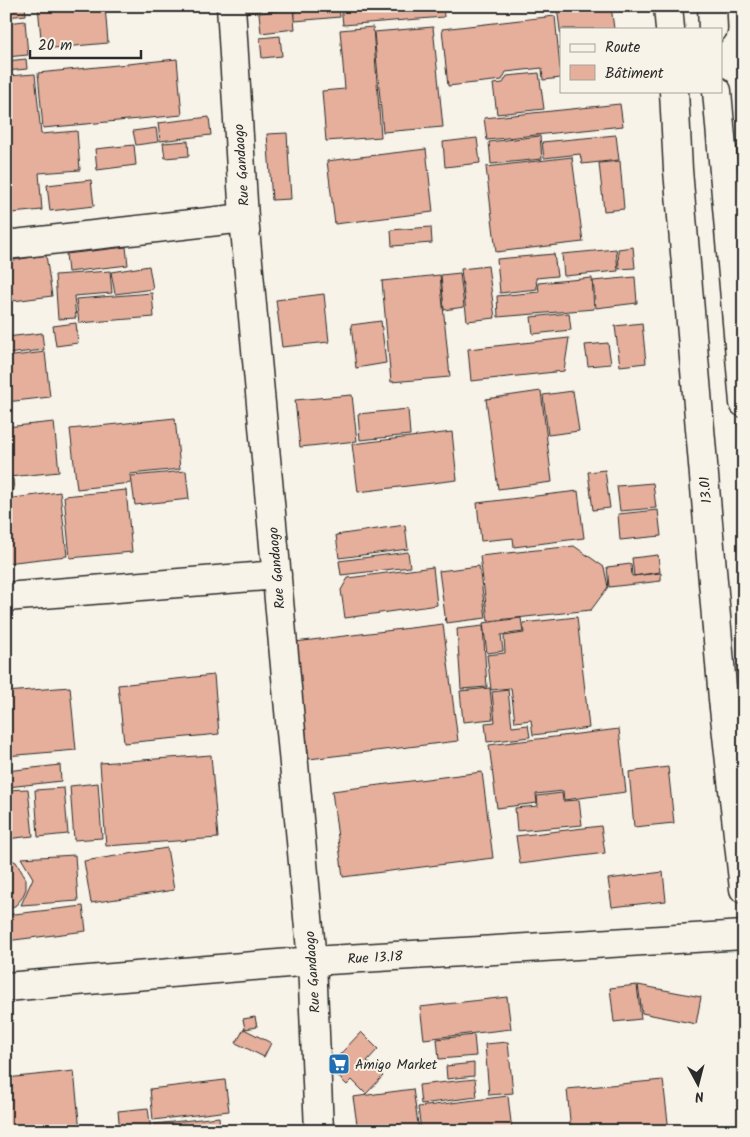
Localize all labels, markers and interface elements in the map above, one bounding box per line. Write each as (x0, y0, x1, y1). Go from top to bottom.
scale bar (30, 28, 141, 60)
legend (560, 28, 722, 92)
text: 20 m (38, 34, 72, 58)
text: Route (605, 36, 641, 60)
text: Bâtiment (605, 62, 664, 86)
street label: Rue Gandaogo (228, 123, 256, 207)
street label: 13.01 (694, 475, 718, 504)
street label: Rue Gandaogo (262, 526, 292, 610)
street label: Rue Gandaogo (299, 930, 327, 1014)
street label: Rue 13.18 (347, 946, 404, 970)
supermarket icon: Amigo Market (327, 1052, 351, 1076)
place label: Amigo Market (355, 1054, 438, 1076)
north arrow (672, 1060, 722, 1110)
text: N (694, 1084, 705, 1107)

